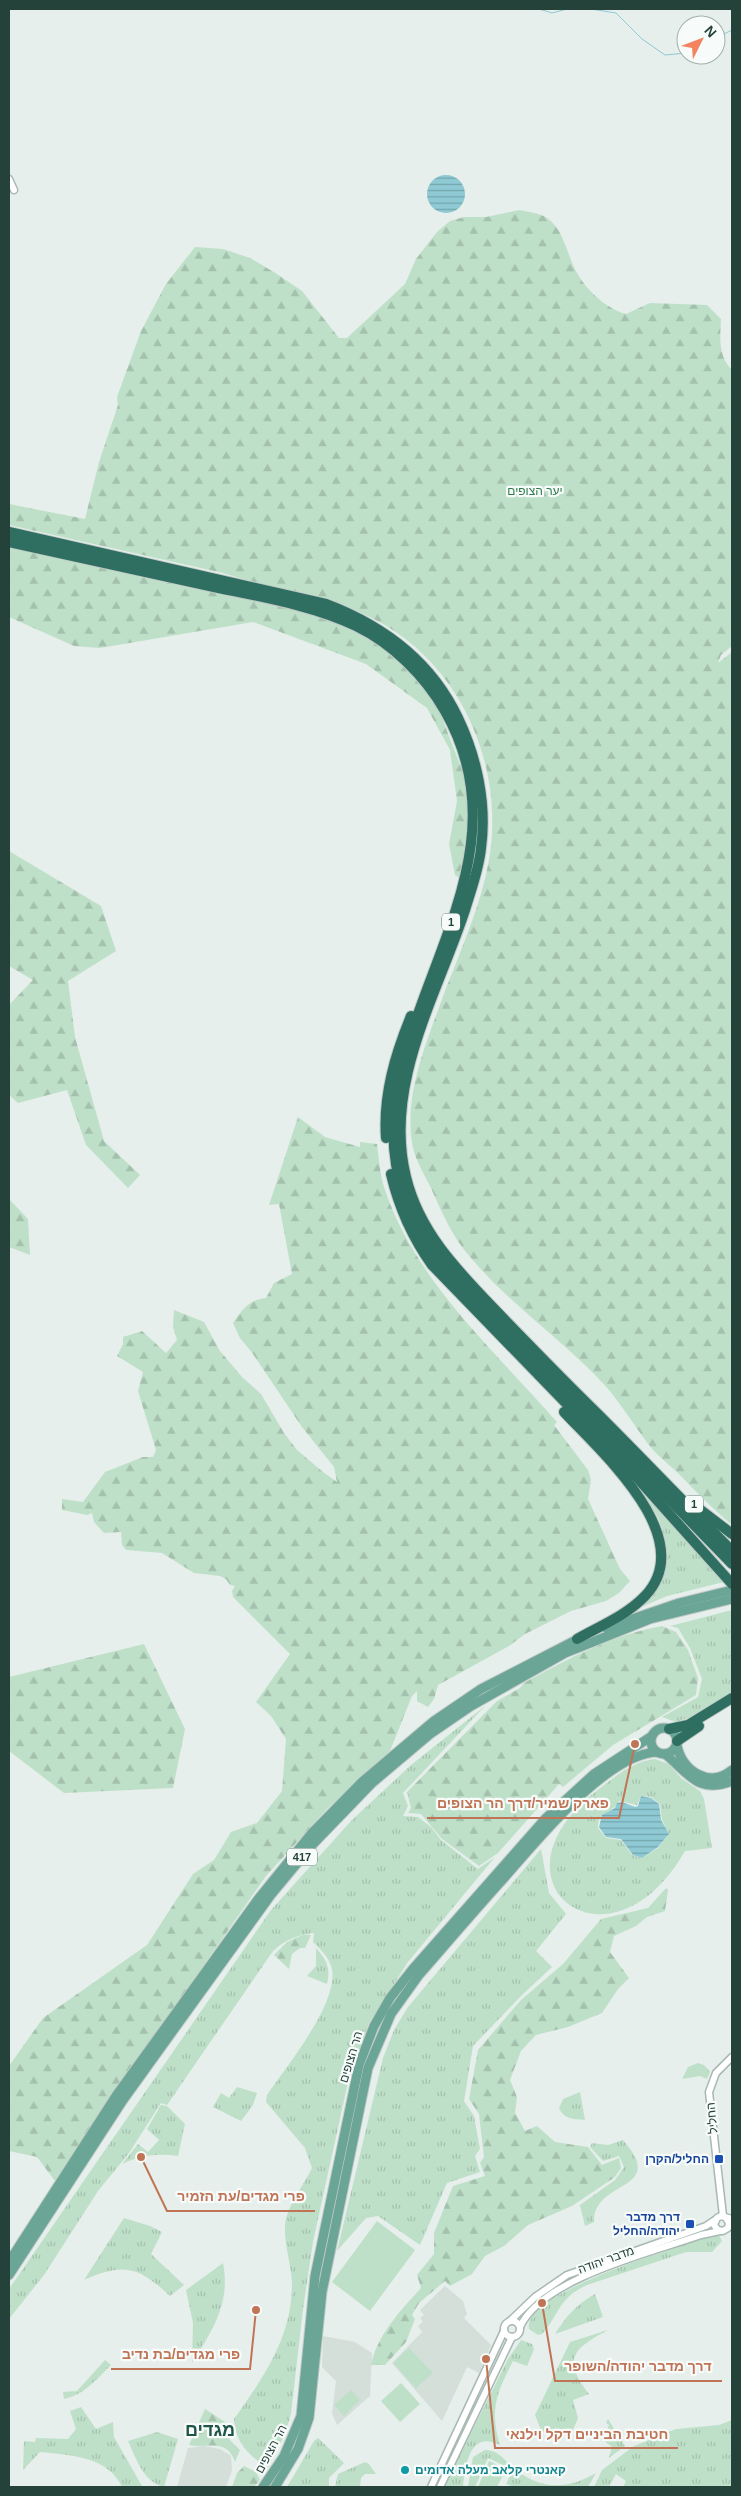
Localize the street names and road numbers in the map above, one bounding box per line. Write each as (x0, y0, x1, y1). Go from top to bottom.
road number: 1 (442, 914, 460, 930)
road number: 1 (685, 1496, 703, 1512)
road number: 417 (287, 1848, 317, 1865)
street label: הר הצופים (337, 2030, 365, 2084)
street label: החליל (703, 2102, 721, 2134)
street label: מדבר יהודה (576, 2243, 636, 2277)
street label: הר הצופים (252, 2422, 290, 2476)

